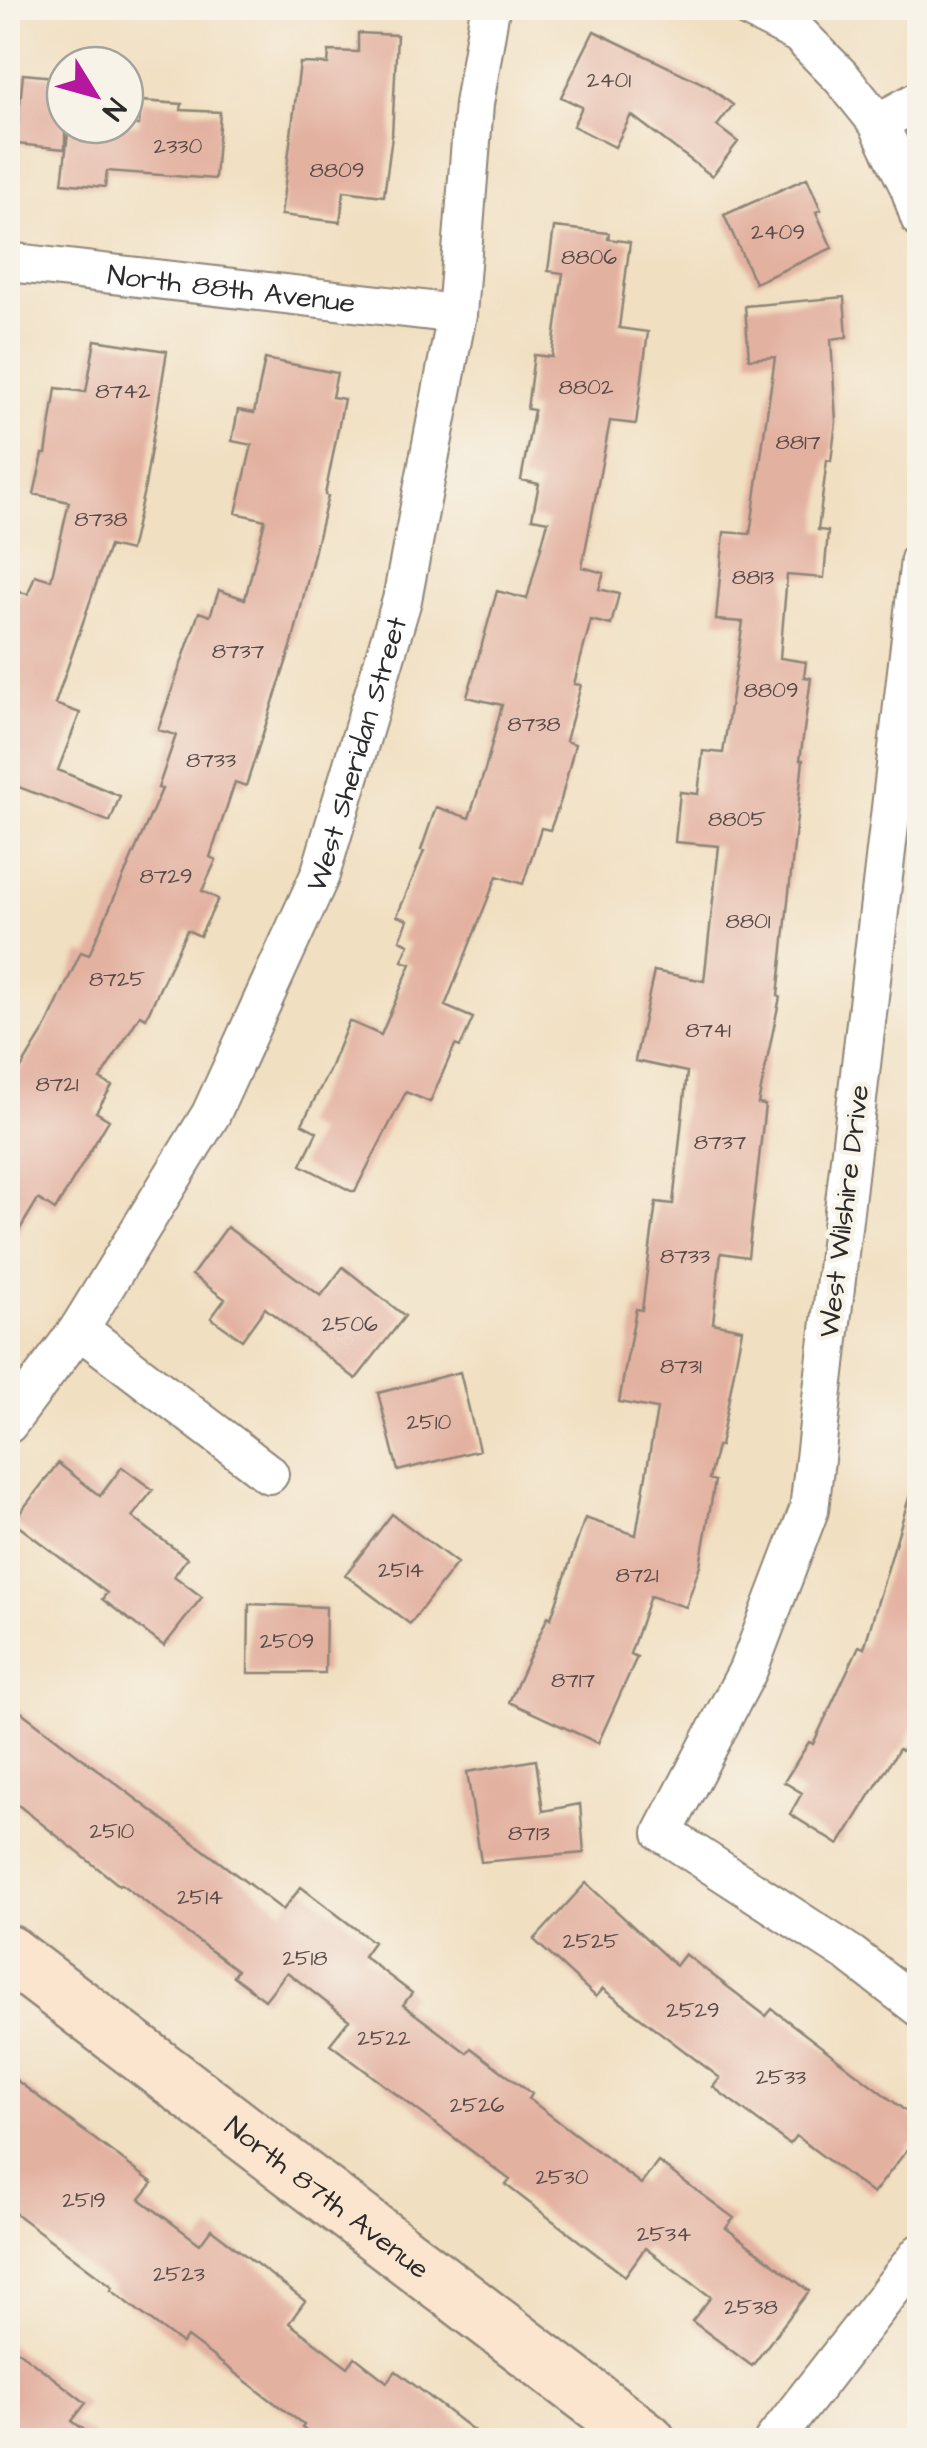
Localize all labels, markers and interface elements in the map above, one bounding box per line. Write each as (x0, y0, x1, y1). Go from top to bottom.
north arrow (45, 45, 145, 145)
house number: 2401 (587, 65, 631, 96)
text: N (93, 90, 135, 128)
house number: 2330 (154, 131, 203, 162)
house number: 8809 (310, 155, 364, 186)
house number: 2409 (751, 217, 805, 248)
house number: 8806 (561, 242, 617, 273)
street label: North 88th Avenue (105, 256, 357, 323)
house number: 8802 (559, 372, 614, 403)
house number: 8742 (95, 376, 151, 407)
house number: 8817 (776, 427, 821, 458)
house number: 8738 (74, 504, 128, 535)
house number: 8813 (732, 562, 774, 593)
street label: West Sheridan Street (297, 611, 417, 898)
house number: 8737 (212, 636, 265, 667)
house number: 8809 (744, 675, 798, 706)
house number: 8738 (507, 709, 561, 740)
house number: 8733 (186, 745, 236, 776)
house number: 8805 (708, 804, 766, 835)
house number: 8729 (140, 861, 192, 892)
house number: 8801 (725, 906, 771, 937)
house number: 8725 (89, 964, 145, 995)
house number: 8741 (685, 1015, 731, 1046)
house number: 8721 (35, 1069, 79, 1100)
street label: West Wilshire Drive (810, 1082, 879, 1340)
house number: 8737 (694, 1127, 747, 1158)
house number: 8733 (660, 1241, 710, 1272)
house number: 2506 (322, 1309, 378, 1340)
house number: 8731 (660, 1351, 702, 1382)
house number: 2510 (407, 1407, 452, 1438)
house number: 2514 (378, 1555, 424, 1586)
house number: 8721 (615, 1560, 659, 1591)
house number: 2509 (260, 1626, 314, 1657)
house number: 8717 (551, 1665, 596, 1696)
house number: 2510 (90, 1816, 135, 1847)
house number: 8713 (508, 1818, 550, 1849)
house number: 2514 (177, 1882, 223, 1913)
house number: 2525 (563, 1926, 620, 1957)
house number: 2518 (282, 1943, 328, 1974)
house number: 2529 (666, 1995, 720, 2026)
house number: 2522 (357, 2023, 411, 2054)
house number: 2533 (756, 2062, 806, 2093)
house number: 2526 (450, 2090, 504, 2121)
street label: North 87th Avenue (216, 2107, 437, 2289)
house number: 2530 (535, 2162, 589, 2193)
house number: 2519 (62, 2185, 106, 2216)
house number: 2534 (637, 2219, 691, 2250)
house number: 2523 (153, 2259, 205, 2290)
house number: 2538 (724, 2292, 778, 2323)

